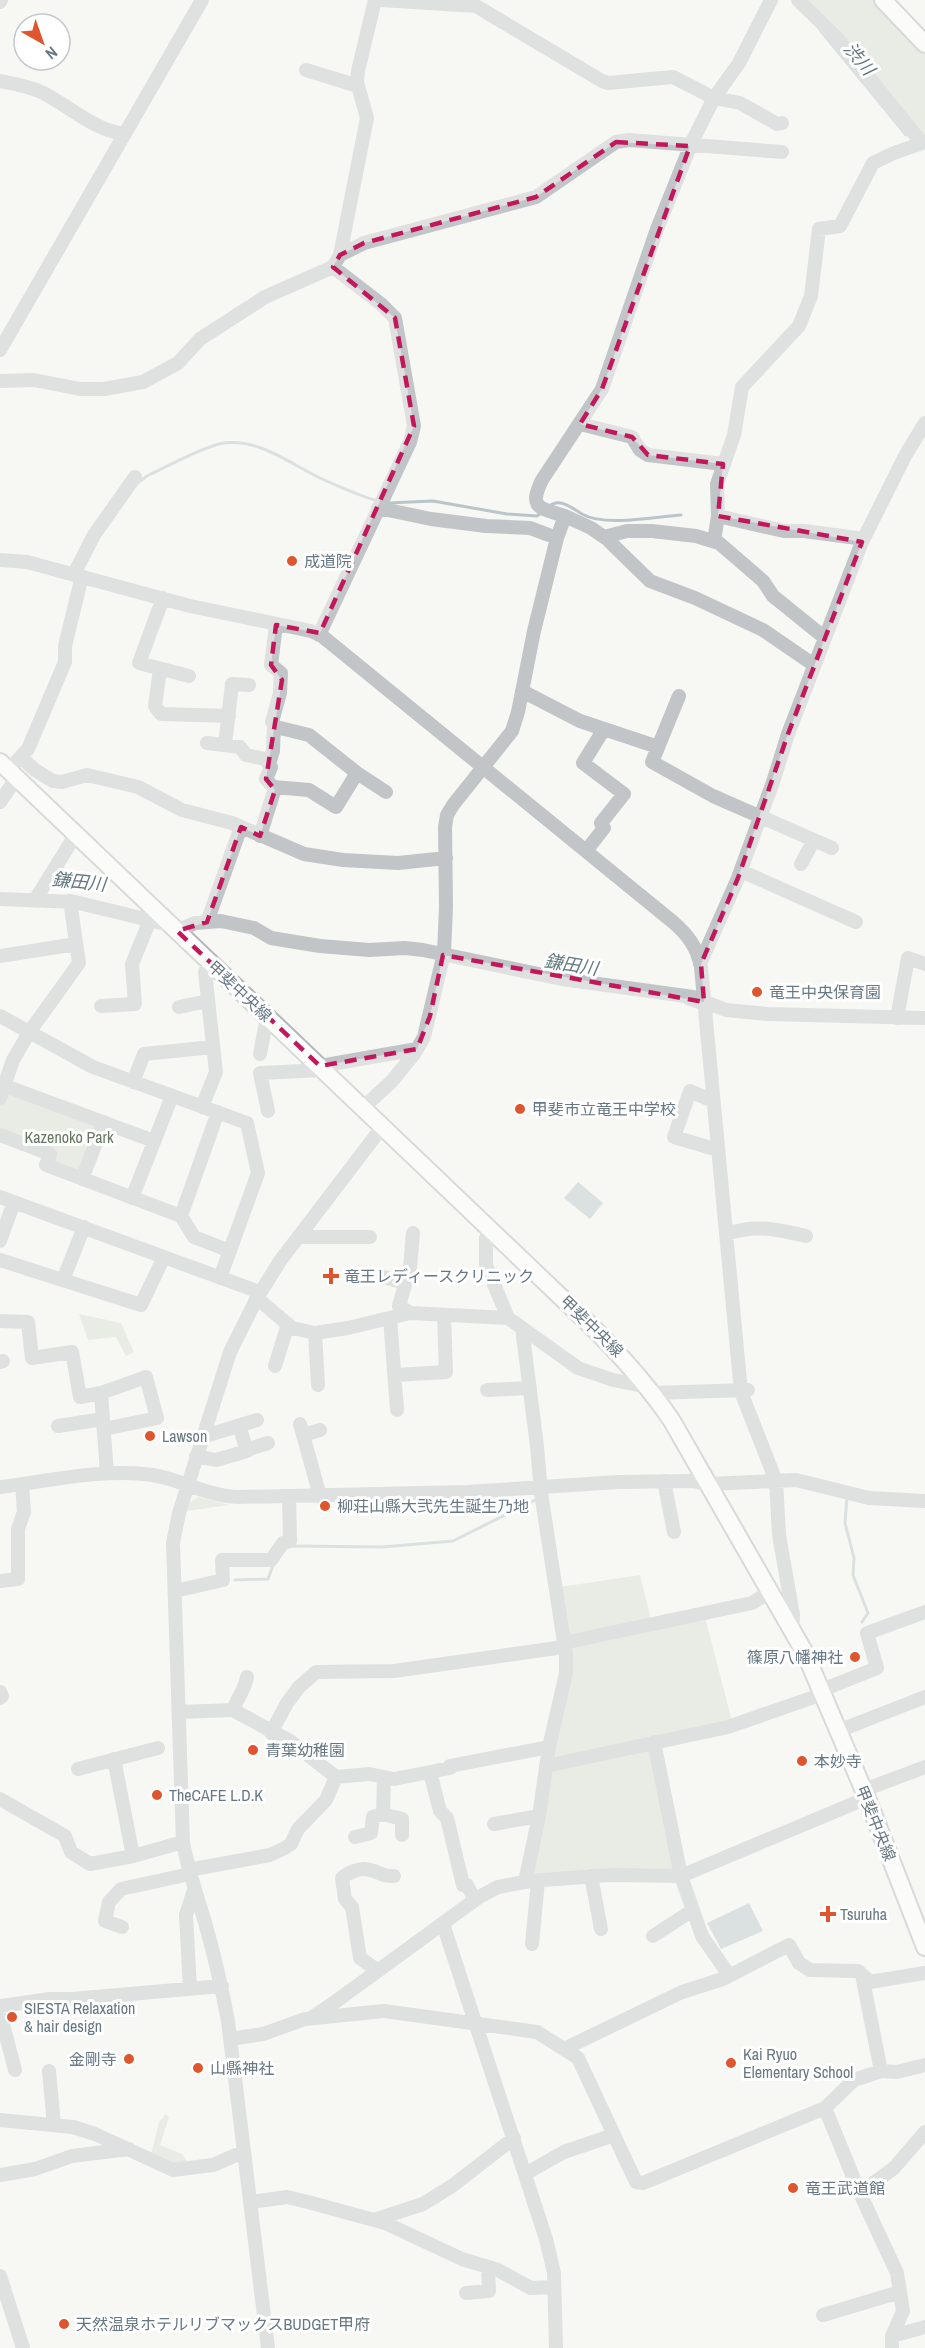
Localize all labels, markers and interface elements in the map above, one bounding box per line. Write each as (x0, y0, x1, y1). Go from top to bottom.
north arrow (12, 12, 72, 72)
water label: 渋川 (838, 37, 882, 82)
text: N (41, 42, 62, 65)
place label: 成道院 (304, 550, 352, 572)
marker: 成道院 (285, 554, 299, 568)
water label: 鎌田川 (51, 866, 109, 897)
water label: 鎌田川 (542, 948, 602, 981)
street label: 甲斐中央線 (203, 956, 277, 1026)
place label: 竜王中央保育園 (769, 981, 881, 1003)
marker: 竜王中央保育園 (750, 985, 764, 999)
place label: 甲斐市立竜王中学校 (532, 1098, 676, 1120)
marker: 甲斐市立竜王中学校 (513, 1102, 527, 1116)
park label: Kazenoko Park (25, 1126, 114, 1148)
place label: 竜王レディースクリニック (344, 1265, 534, 1287)
marker: 竜王レディースクリニック (322, 1267, 340, 1285)
street label: 甲斐中央線 (556, 1290, 628, 1362)
place label: Lawson (162, 1425, 207, 1447)
marker: Lawson (143, 1429, 157, 1443)
place label: 柳荘山縣大弐先生誕生乃地 (337, 1495, 529, 1517)
marker: 柳荘山縣大弐先生誕生乃地 (318, 1499, 332, 1513)
place label: 篠原八幡神社 (747, 1646, 843, 1668)
marker: 篠原八幡神社 (848, 1650, 862, 1664)
place label: 青葉幼稚園 (265, 1739, 345, 1761)
marker: 青葉幼稚園 (246, 1743, 260, 1757)
place label: 本妙寺 (814, 1750, 862, 1772)
marker: 本妙寺 (795, 1754, 809, 1768)
street label: 甲斐中央線 (851, 1782, 901, 1864)
place label: TheCAFE L.D.K (169, 1784, 263, 1806)
marker: TheCAFE L.D.K (150, 1788, 164, 1802)
place label: Tsuruha (840, 1903, 888, 1925)
marker: Tsuruha (821, 1907, 835, 1921)
place label: SIESTA Relaxation & hair design (24, 1997, 135, 2037)
marker: SIESTA Relaxation & hair design (5, 2010, 19, 2024)
place label: Kai Ryuo Elementary School (743, 2043, 853, 2083)
place label: 金剛寺 (69, 2048, 117, 2070)
marker: 金剛寺 (122, 2052, 136, 2066)
marker: Kai Ryuo Elementary School (724, 2056, 738, 2070)
place label: 山縣神社 (210, 2057, 274, 2079)
marker: 山縣神社 (191, 2061, 205, 2075)
place label: 竜王武道館 (805, 2177, 885, 2199)
marker: 竜王武道館 (786, 2181, 800, 2195)
place label: 天然温泉ホテルリブマックスBUDGET甲府 (76, 2313, 370, 2335)
marker: 天然温泉ホテルリブマックスBUDGET甲府 (57, 2317, 71, 2331)

